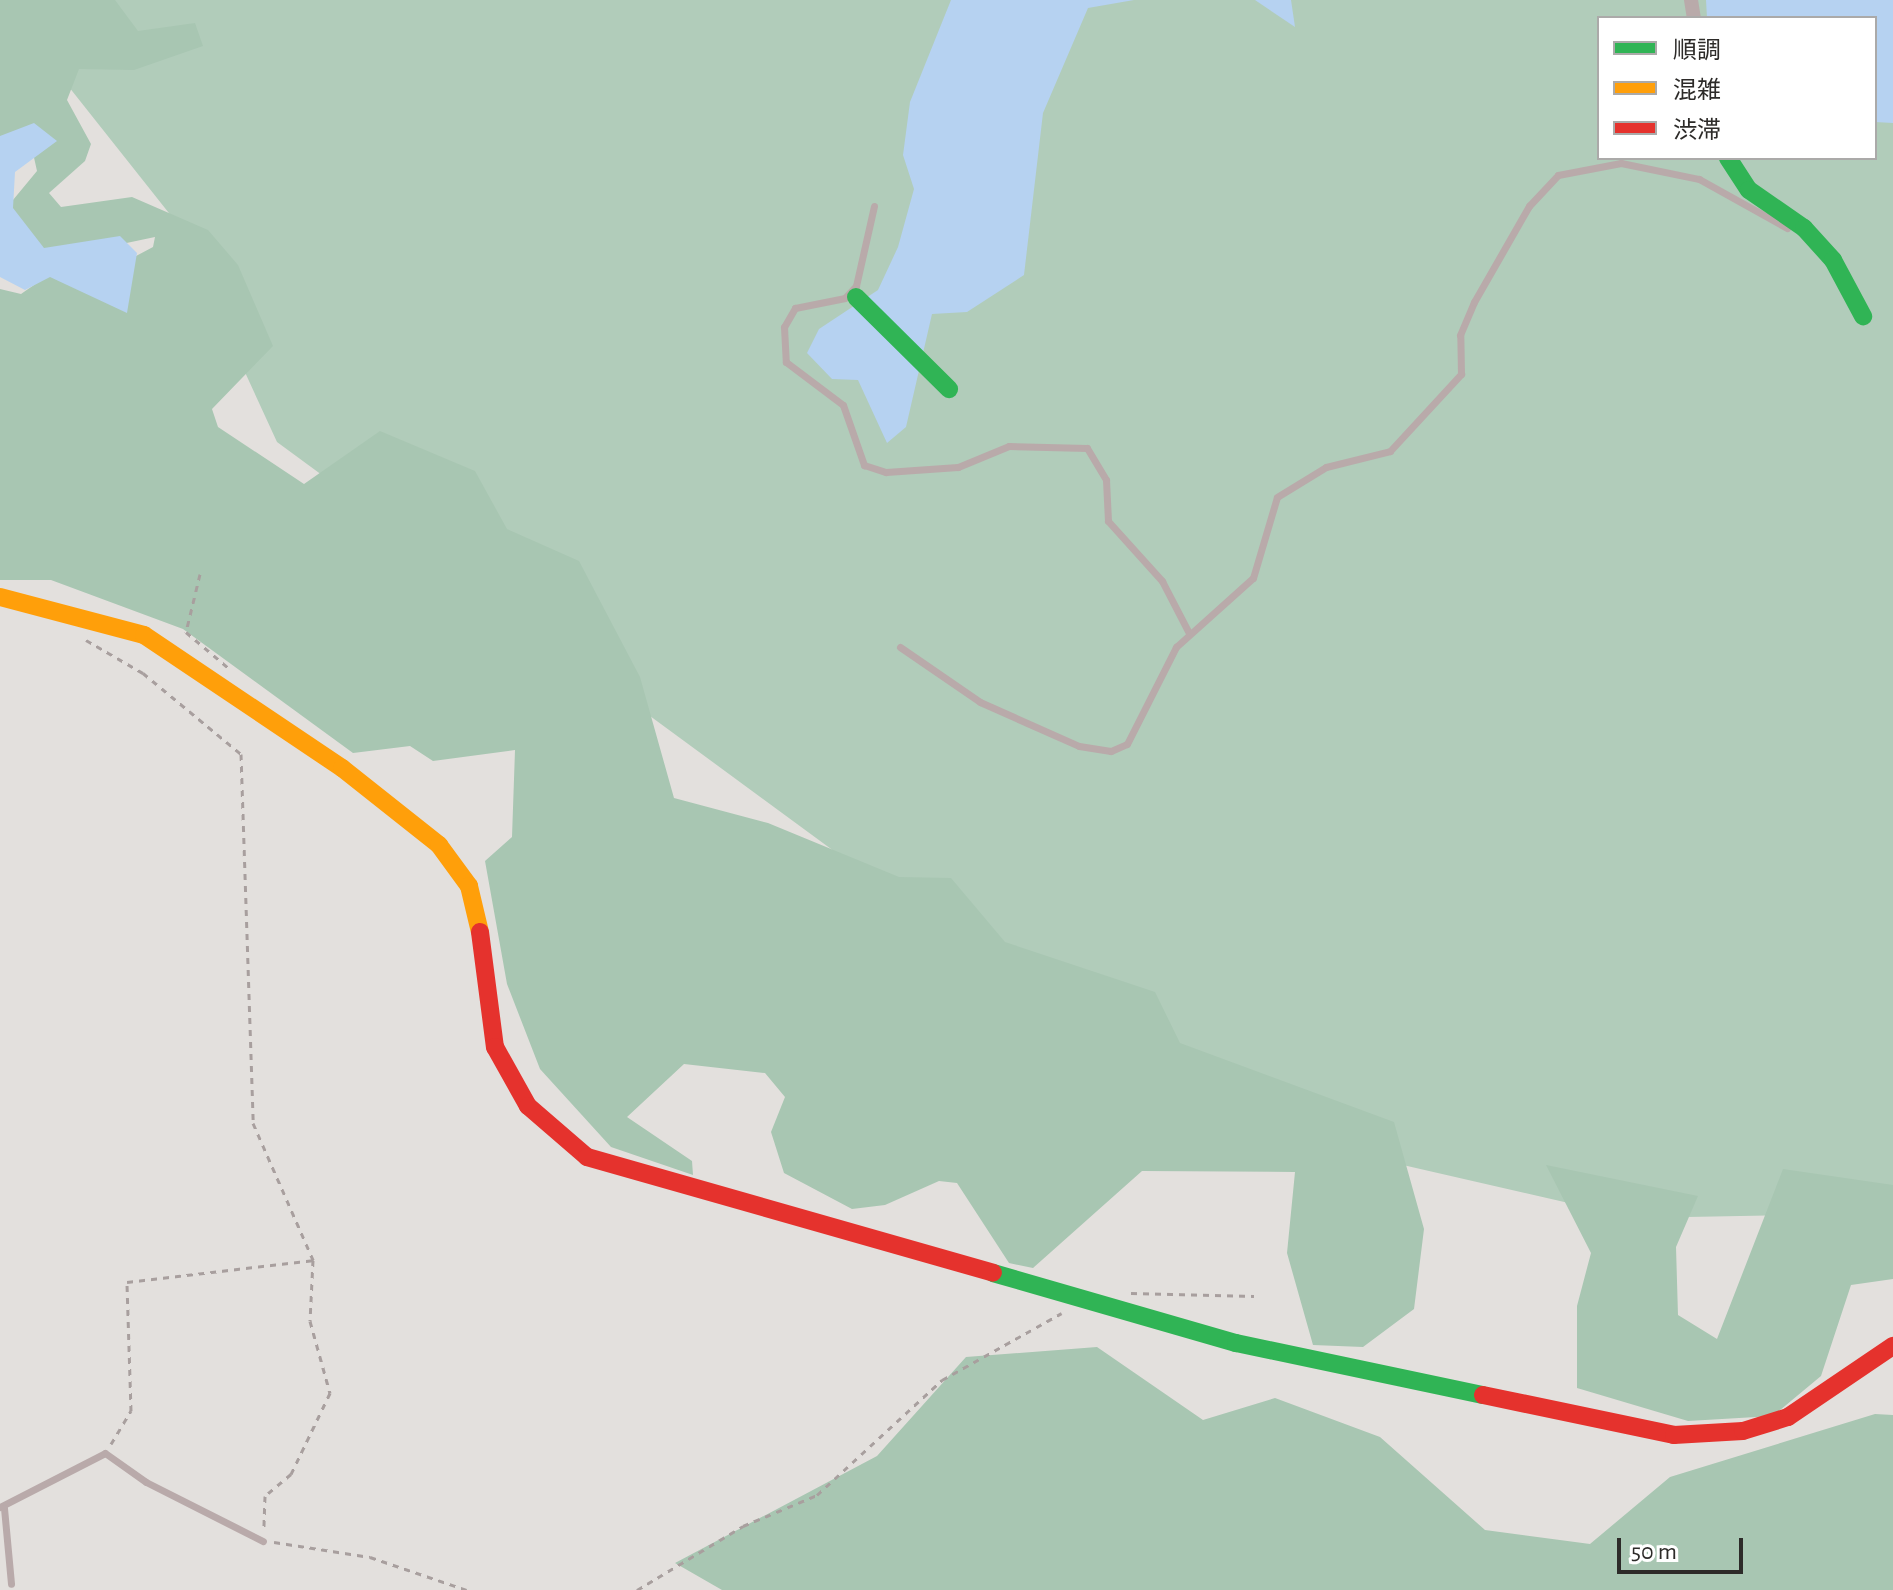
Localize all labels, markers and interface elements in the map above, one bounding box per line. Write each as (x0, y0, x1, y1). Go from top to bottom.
legend (1597, 16, 1877, 160)
text: 順調 (1673, 39, 1721, 63)
text: 混雑 (1673, 79, 1721, 103)
text: 渋滞 (1673, 119, 1721, 143)
scale bar (1621, 1522, 1747, 1572)
text: 50 m (1631, 1540, 1677, 1564)

